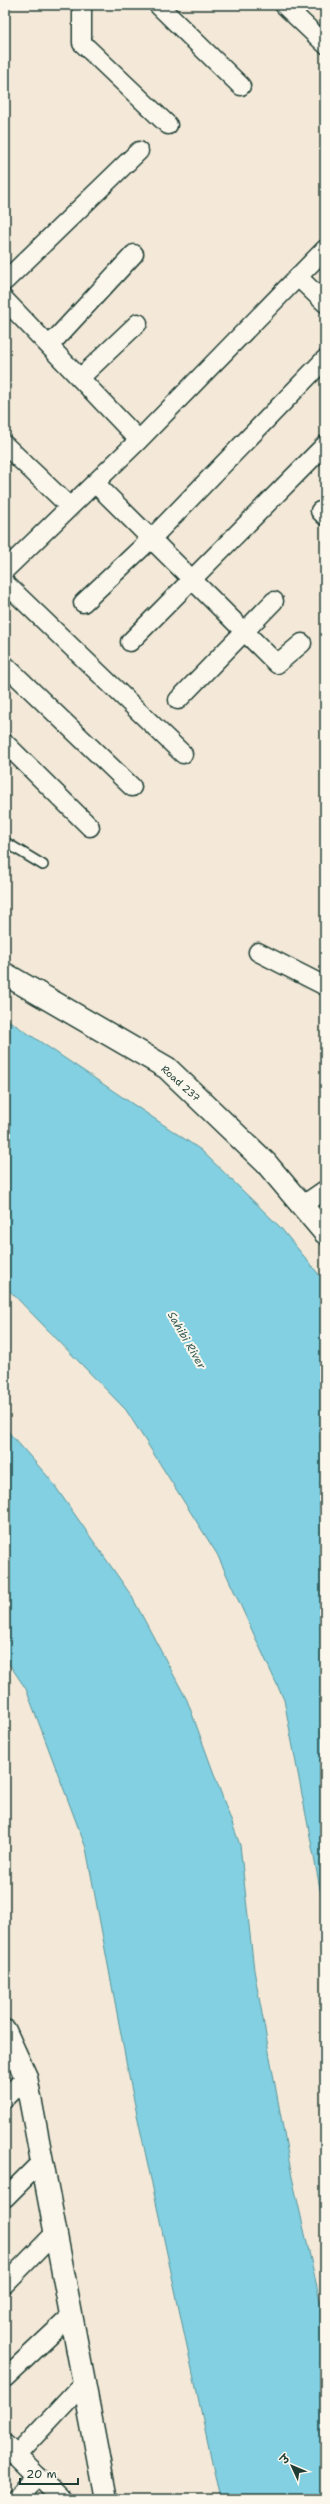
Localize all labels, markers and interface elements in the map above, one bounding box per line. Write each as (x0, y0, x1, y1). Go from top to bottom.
street label: Road 237 (158, 1062, 203, 1104)
water label: Sahibi River (164, 1309, 209, 1372)
north arrow (272, 2446, 312, 2486)
text: उ (277, 2450, 294, 2468)
scale bar (20, 2460, 78, 2486)
text: 20 m (26, 2466, 57, 2482)

